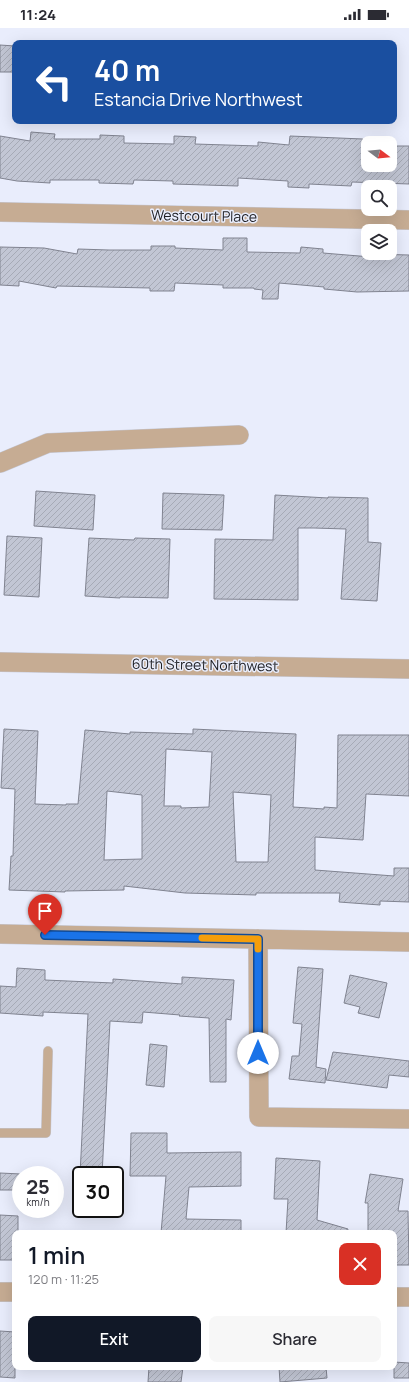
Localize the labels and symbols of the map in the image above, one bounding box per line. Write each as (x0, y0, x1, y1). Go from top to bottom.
north arrow (361, 136, 397, 172)
street label: Westcourt Place (151, 205, 257, 226)
street label: 60th Street Northwest (132, 654, 279, 675)
pin (28, 894, 62, 935)
position arrow (237, 1032, 279, 1074)
speed limit sign: 30 (72, 1166, 124, 1218)

